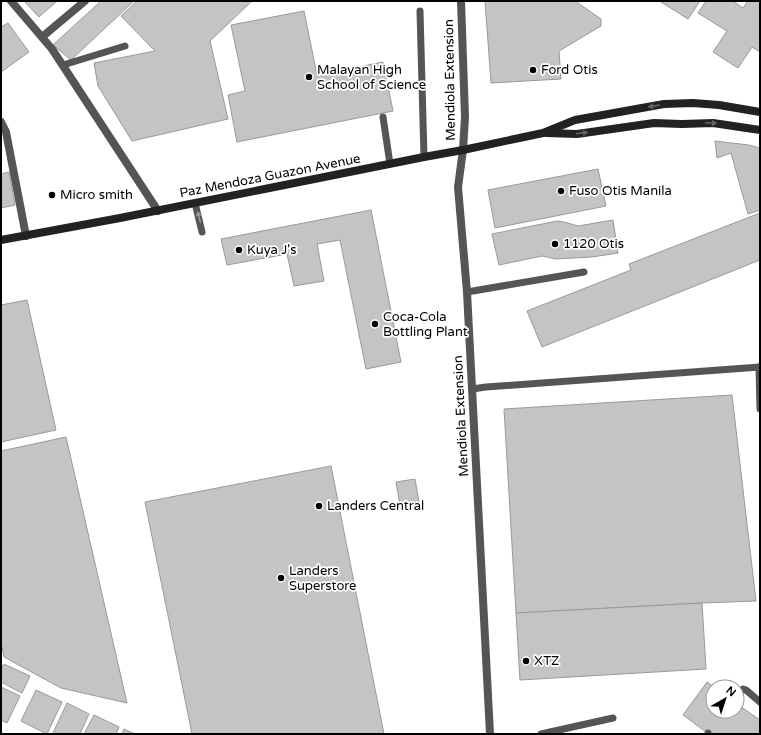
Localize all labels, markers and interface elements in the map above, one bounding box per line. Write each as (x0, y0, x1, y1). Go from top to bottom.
street label: Mendiola Extension (441, 19, 459, 141)
place label: Malayan High School of Science (317, 62, 426, 93)
place label: Ford Otis (541, 62, 598, 78)
marker: Ford Otis (528, 65, 538, 75)
marker: Malayan High School of Science (304, 72, 314, 82)
one-way arrow (648, 103, 660, 109)
one-way arrow (705, 120, 718, 126)
one-way arrow (576, 130, 588, 136)
street label: Paz Mendoza Guazon Avenue (178, 151, 362, 201)
place label: Fuso Otis Manila (569, 183, 672, 199)
marker: Fuso Otis Manila (556, 186, 566, 196)
place label: Micro smith (60, 187, 133, 203)
marker: Micro smith (47, 190, 57, 200)
one-way arrow (195, 211, 201, 224)
place label: 1120 Otis (563, 236, 624, 252)
marker: 1120 Otis (550, 239, 560, 249)
place label: Kuya J's (247, 242, 296, 258)
marker: Kuya J's (234, 245, 244, 255)
place label: Coca-Cola Bottling Plant (383, 309, 468, 340)
marker: Coca-Cola Bottling Plant (370, 319, 380, 329)
street label: Mendiola Extension (450, 355, 472, 477)
place label: Landers Central (327, 498, 424, 514)
marker: Landers Central (314, 501, 324, 511)
place label: Landers Superstore (289, 563, 356, 594)
marker: Landers Superstore (276, 573, 286, 583)
place label: XTZ (534, 653, 559, 669)
marker: XTZ (521, 656, 531, 666)
north arrow (705, 679, 745, 719)
text: N (723, 684, 739, 699)

